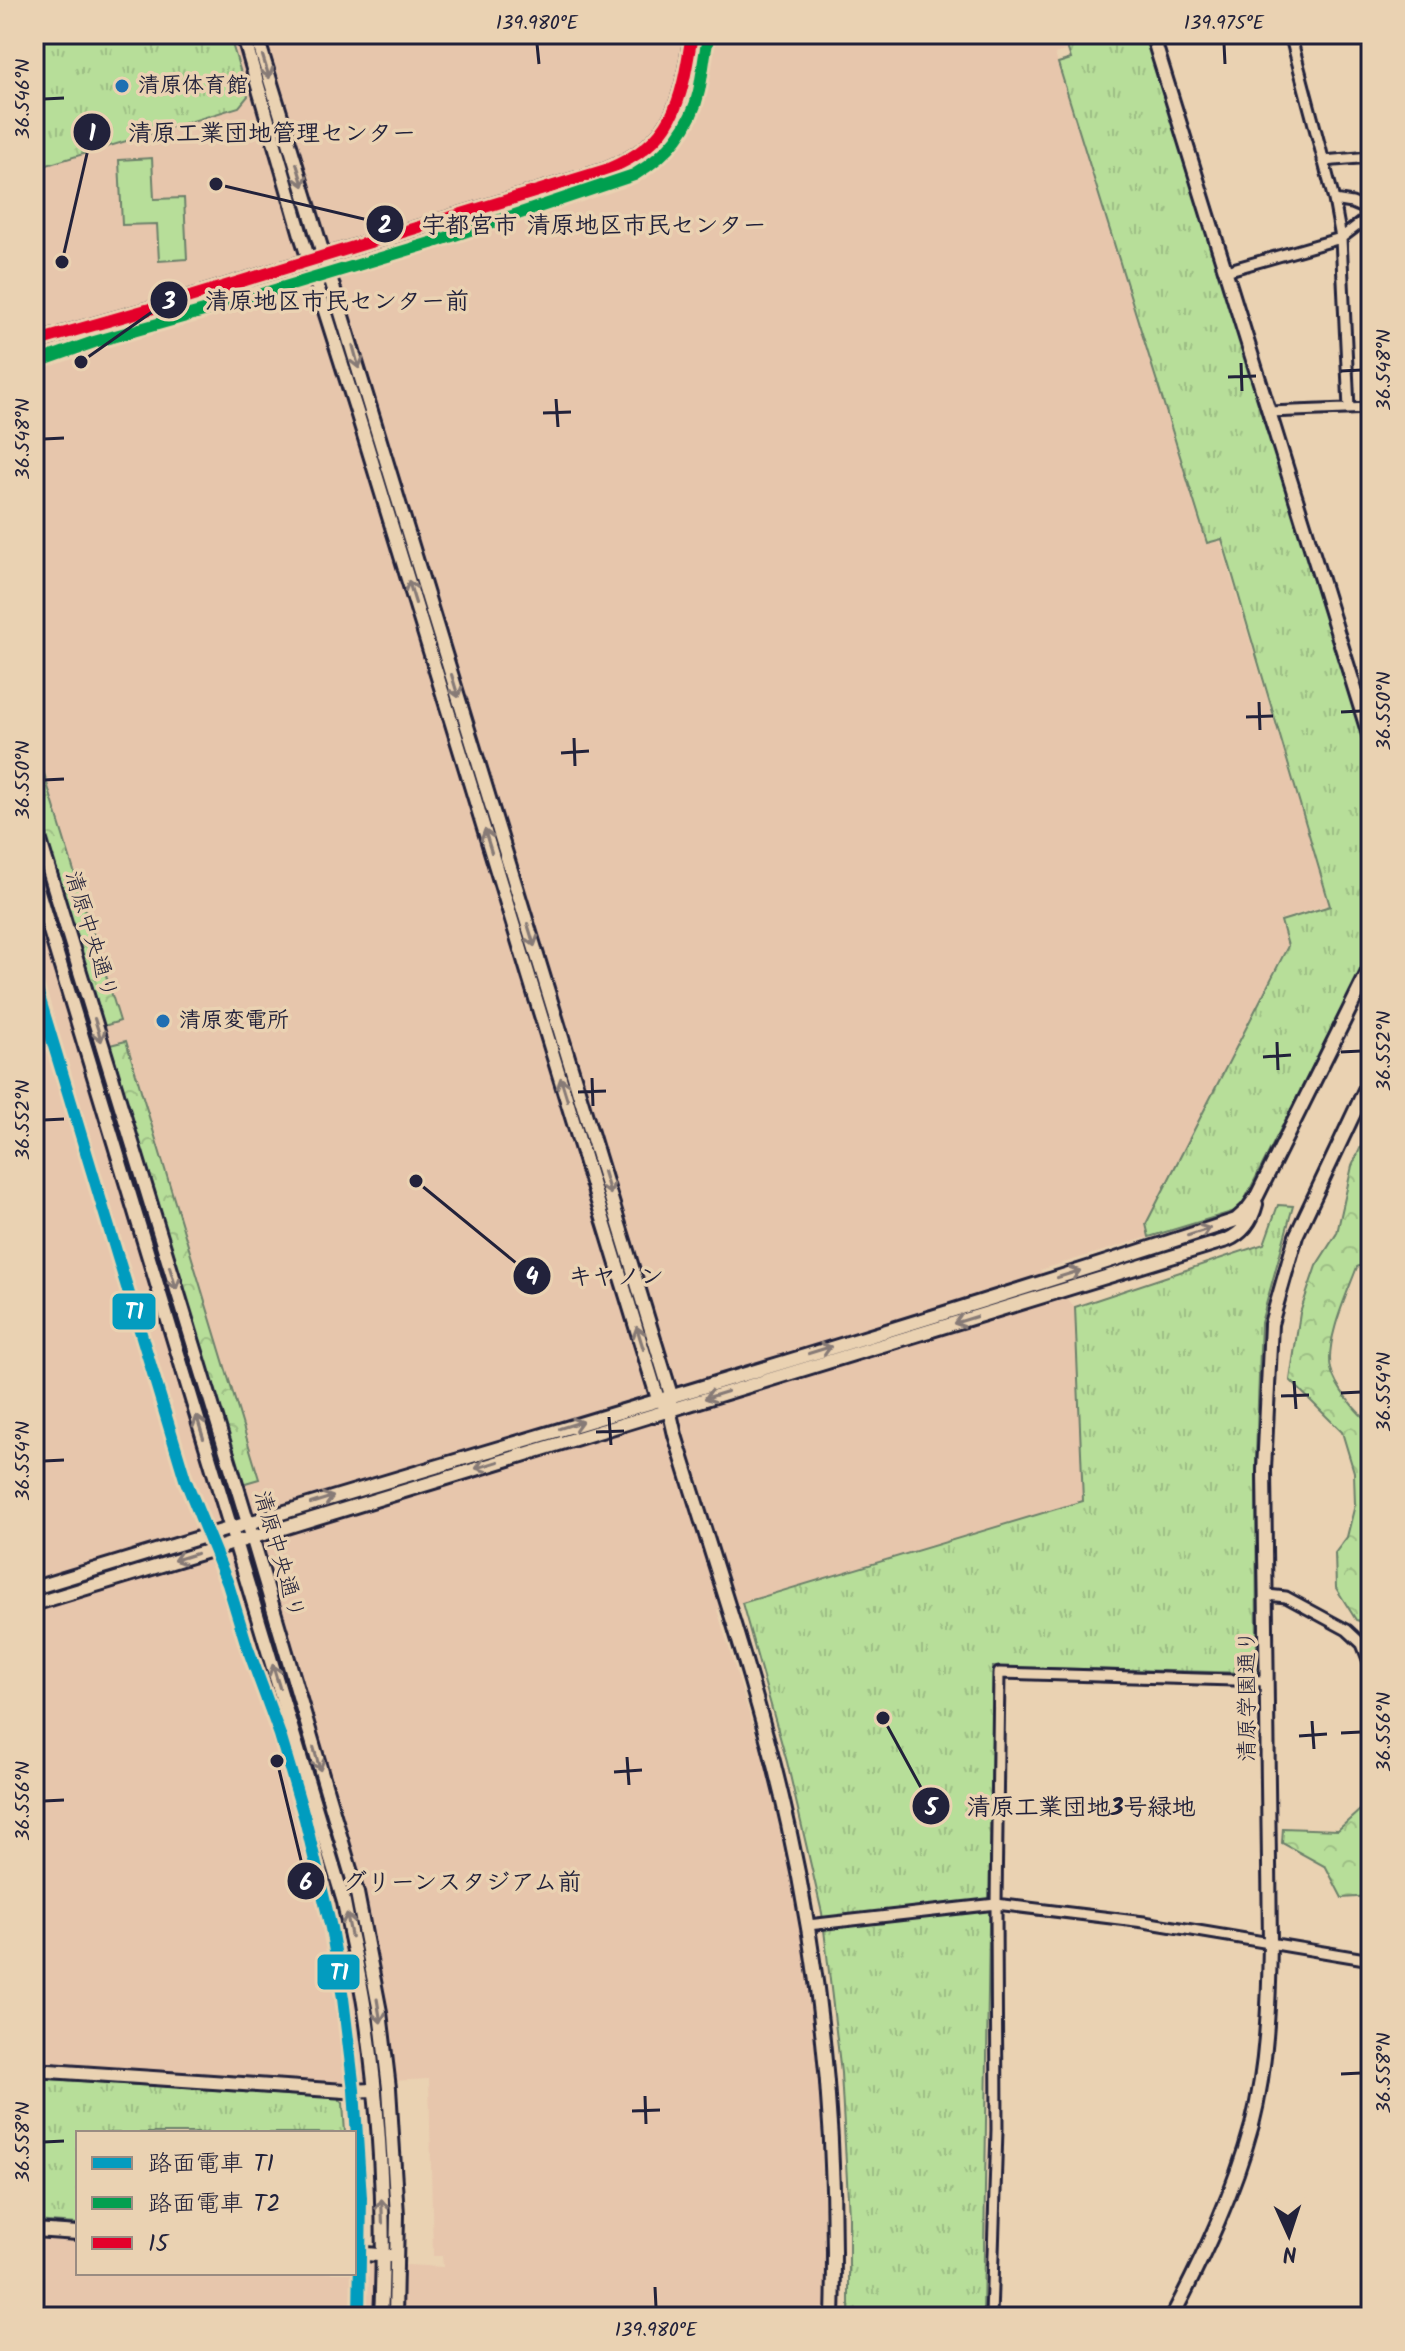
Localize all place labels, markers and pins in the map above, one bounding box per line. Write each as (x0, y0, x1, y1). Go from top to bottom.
place label: 清原体育館 (138, 69, 248, 104)
marker: 清原体育館 (113, 77, 131, 95)
callout: 清原工業団地管理センター (72, 108, 432, 156)
callout: 宇都宮市 清原地区市民センター (365, 200, 783, 248)
callout: 清原地区市民センター前 (149, 276, 485, 324)
place label: 清原変電所 (179, 1004, 289, 1039)
marker: 清原変電所 (154, 1012, 172, 1030)
callout: キヤノン (512, 1252, 680, 1300)
callout: 清原工業団地3号緑地 (911, 1782, 1212, 1830)
callout: グリーンスタジアム前 (286, 1857, 598, 1905)

